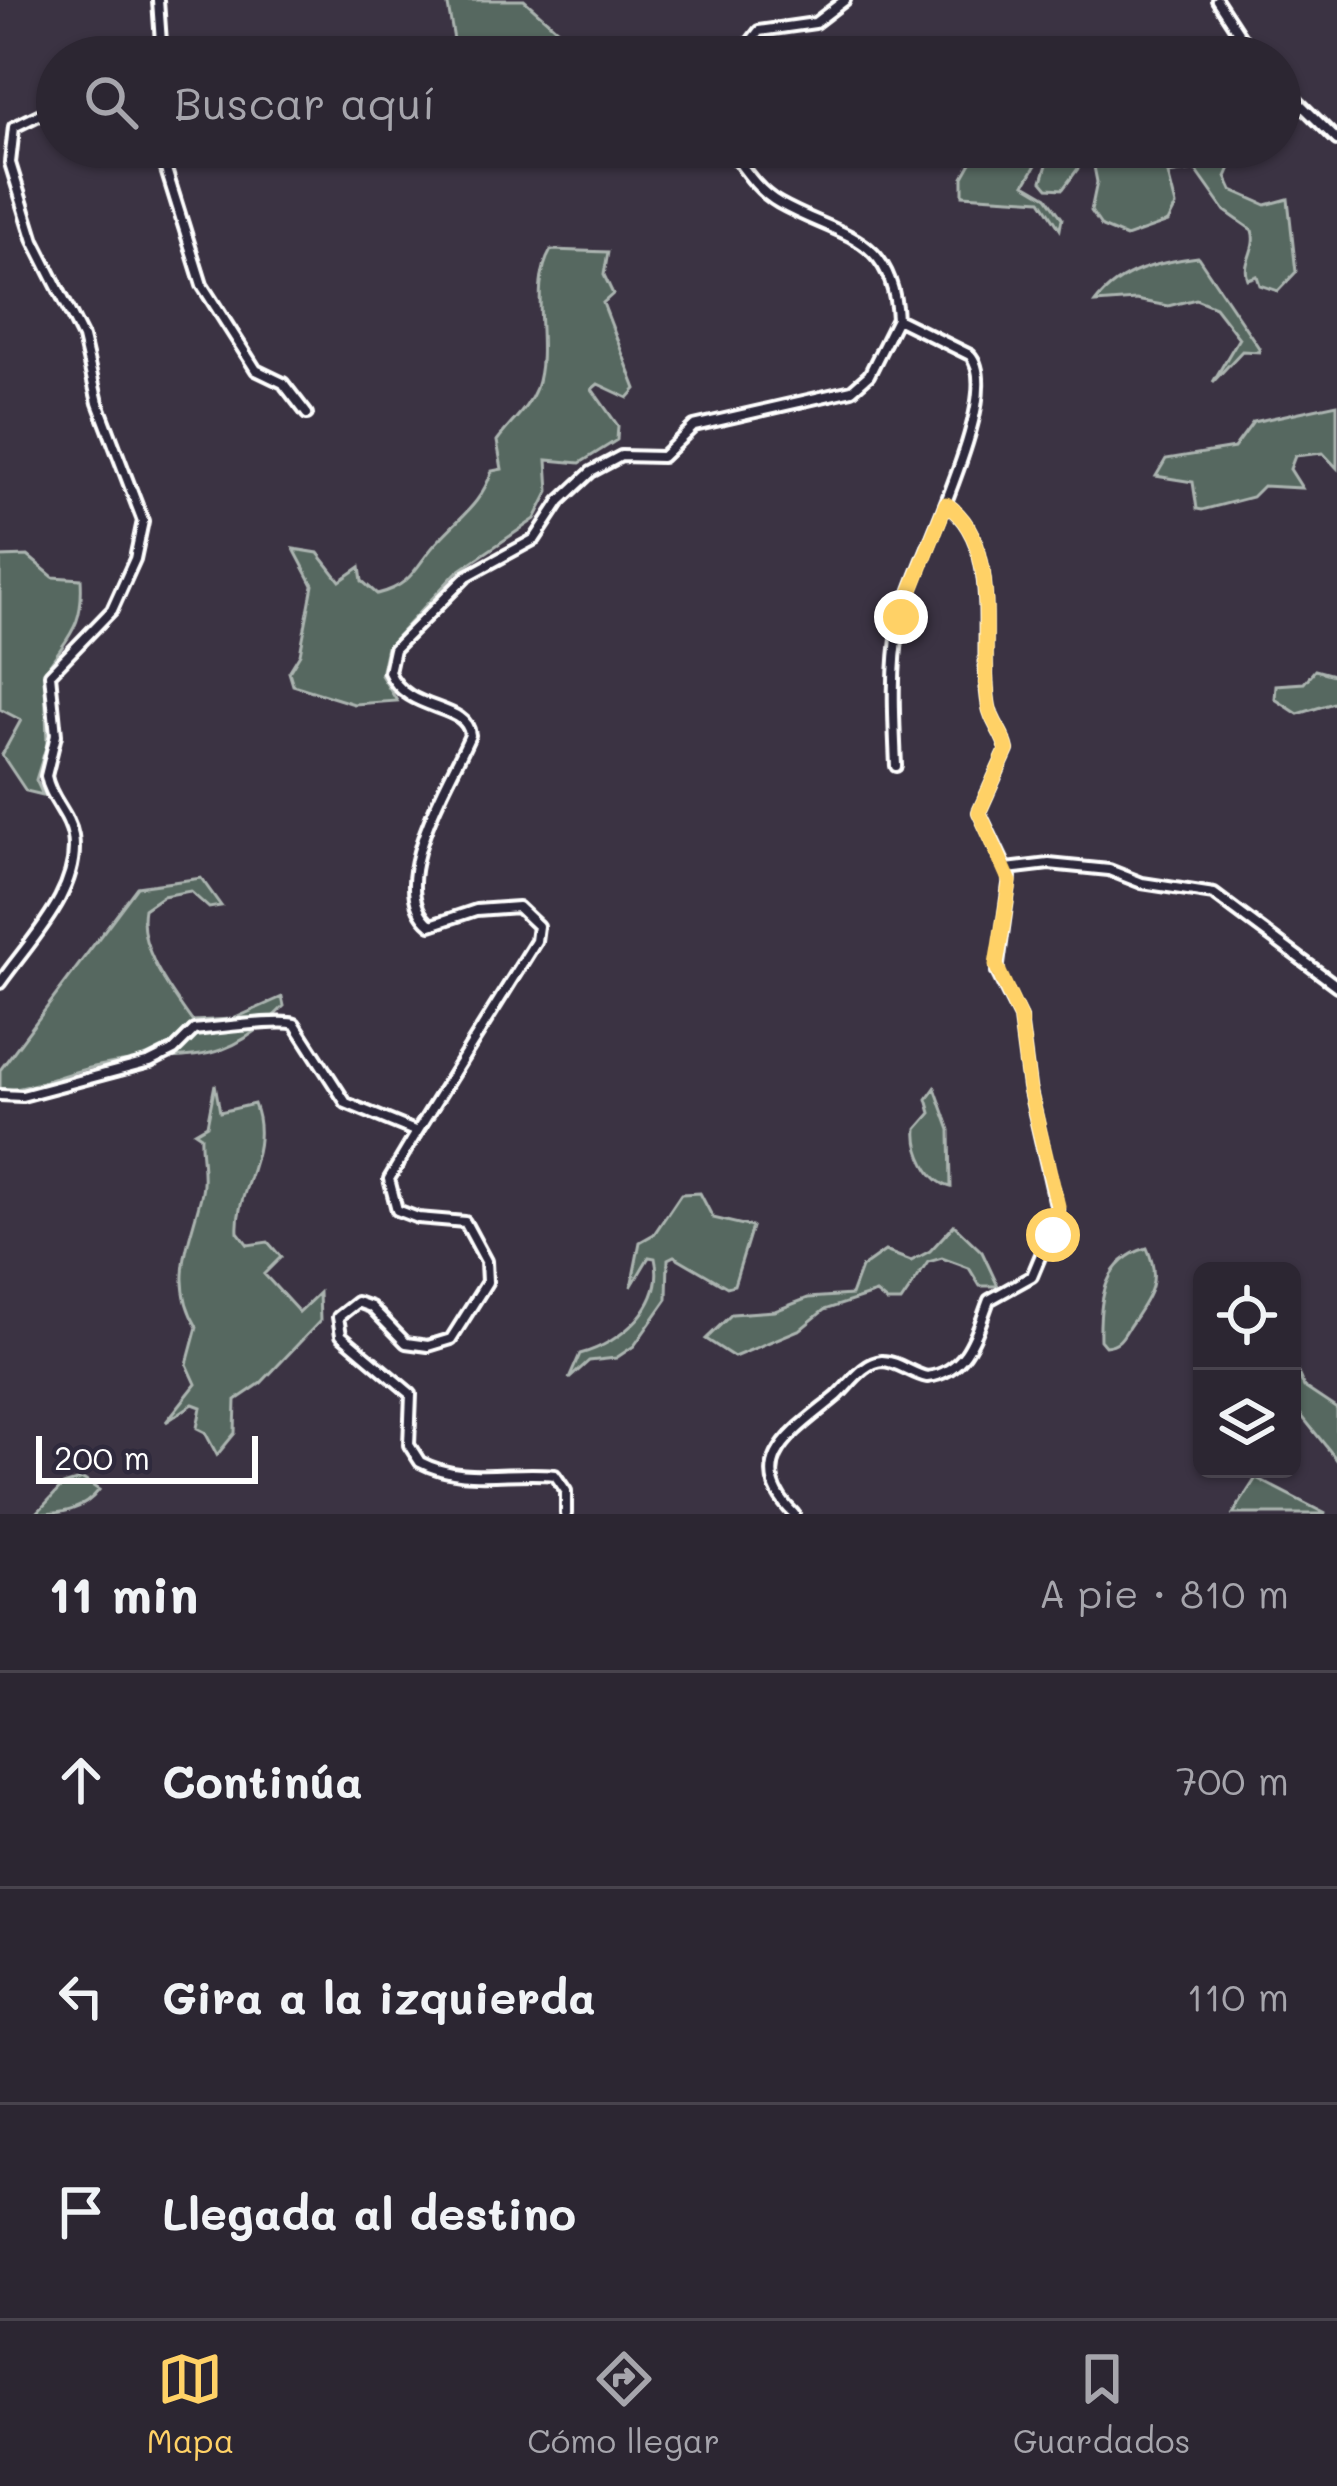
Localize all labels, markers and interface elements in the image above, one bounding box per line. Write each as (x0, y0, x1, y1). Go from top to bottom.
search box (36, 36, 1301, 168)
icon: search (78, 69, 144, 135)
text: Buscar aquí (174, 73, 436, 131)
route end (874, 590, 928, 644)
route start (1026, 1208, 1080, 1262)
map controls (1193, 1262, 1301, 1478)
button: locate (1193, 1262, 1301, 1370)
button: layers (1193, 1370, 1301, 1478)
scale bar (36, 1430, 258, 1483)
text: 200 m (54, 1435, 150, 1478)
text: 11 min (48, 1559, 199, 1626)
text: A pie · 810 m (1039, 1567, 1289, 1618)
icon: ahead (48, 1747, 114, 1813)
text: Continúa (162, 1751, 363, 1809)
text: 700 m (1176, 1754, 1289, 1805)
icon: left (48, 1963, 114, 2029)
text: Gira a la izquierda (162, 1967, 596, 2025)
text: 110 m (1187, 1970, 1289, 2021)
icon: arrive (48, 2179, 114, 2245)
text: Llegada al destino (162, 2183, 576, 2241)
tab: Mapa (146, 2346, 234, 2461)
tab: Cómo llegar (527, 2346, 720, 2461)
tab: Guardados (1013, 2346, 1191, 2461)

